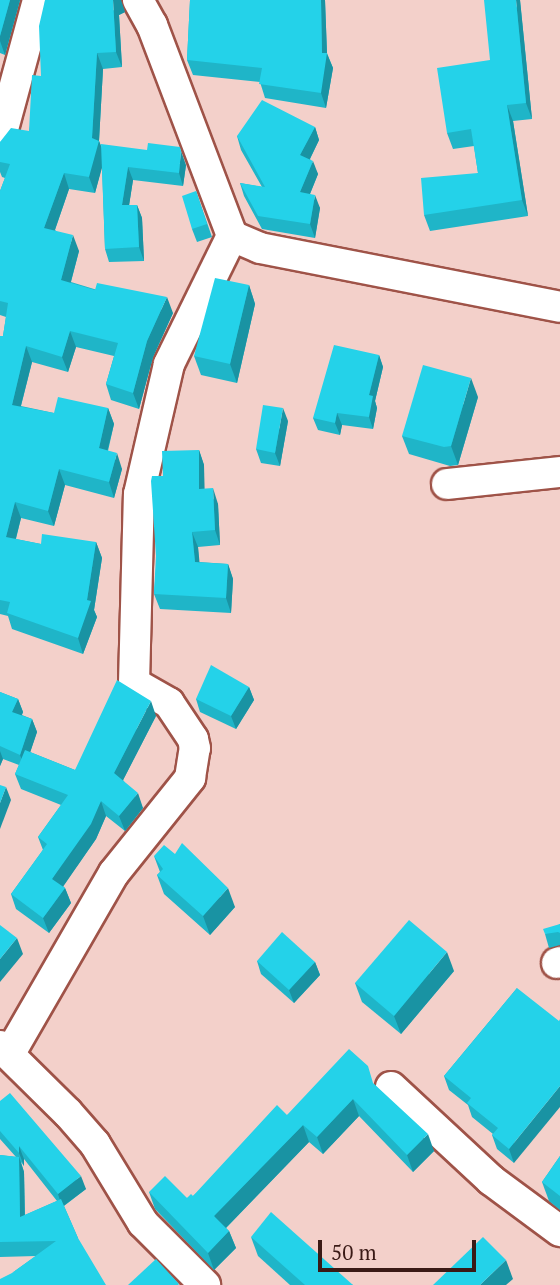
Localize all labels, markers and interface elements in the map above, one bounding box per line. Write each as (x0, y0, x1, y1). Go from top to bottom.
scale bar (322, 1226, 480, 1270)
text: 50 m (331, 1238, 377, 1266)

